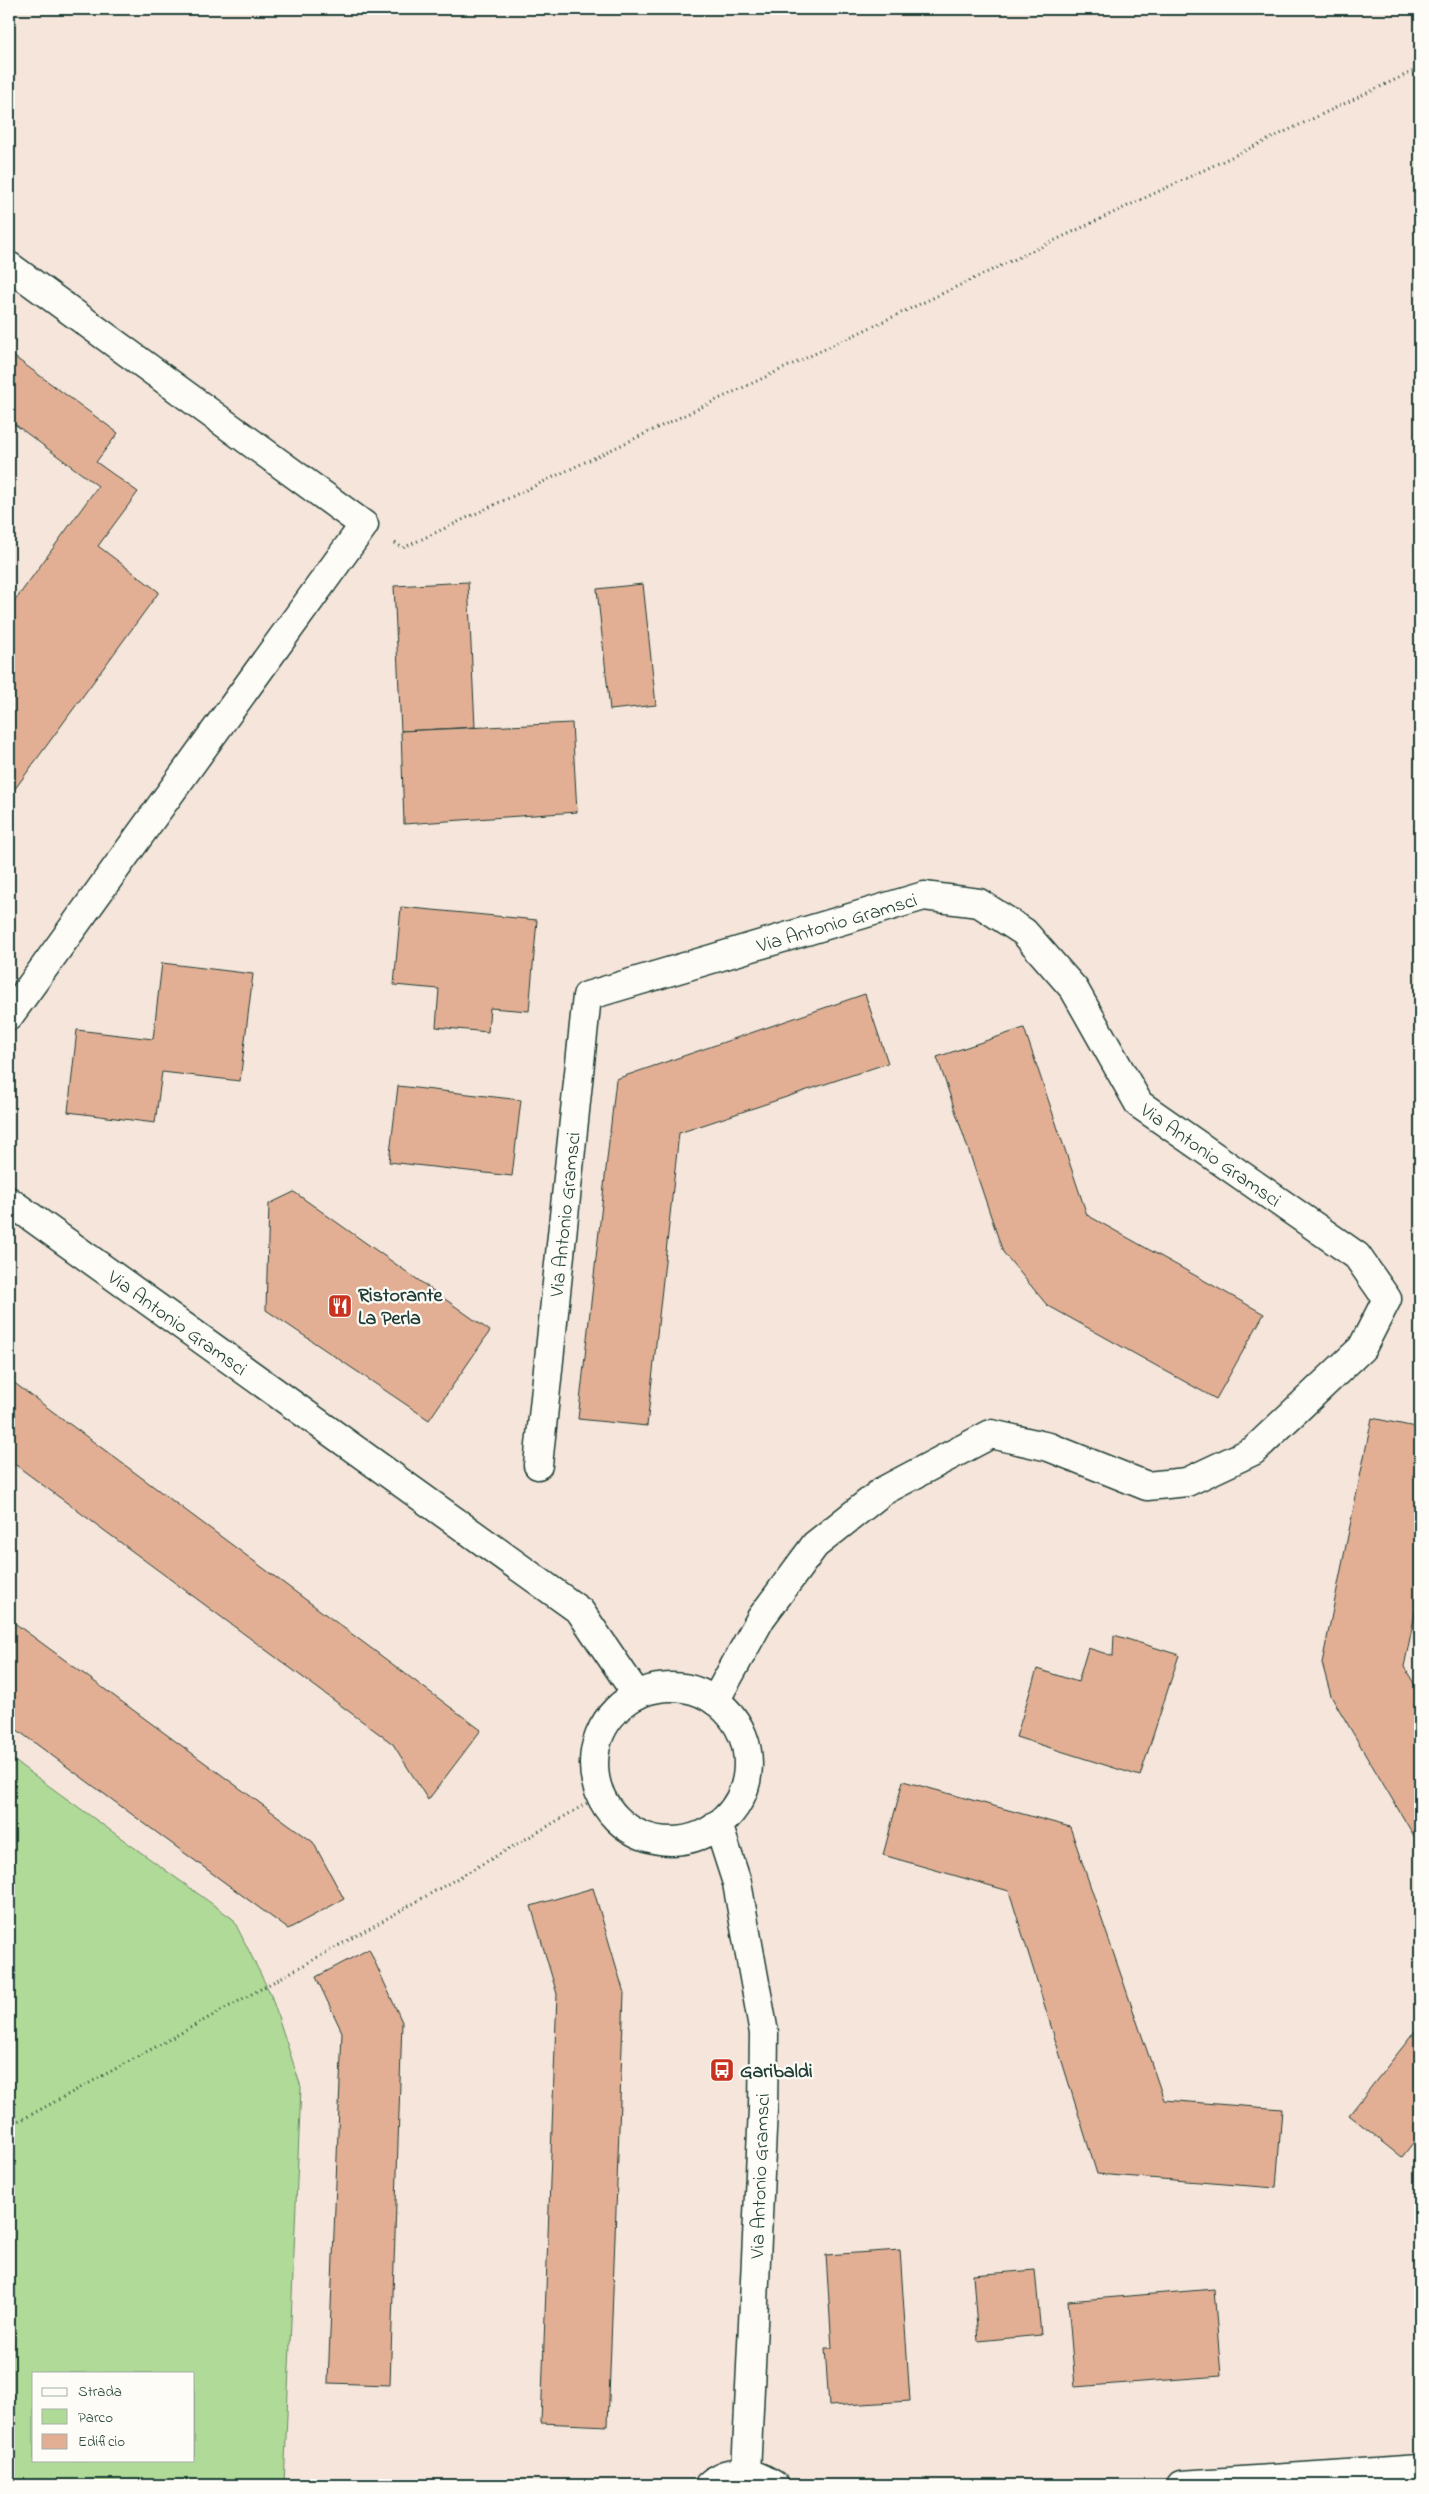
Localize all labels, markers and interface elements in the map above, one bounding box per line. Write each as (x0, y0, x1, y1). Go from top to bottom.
street label: Via Antonio Gramsci (753, 887, 921, 962)
street label: Via Antonio Gramsci (1133, 1097, 1286, 1216)
street label: Via Antonio Gramsci (544, 1131, 590, 1300)
street label: Via Antonio Gramsci (100, 1264, 252, 1384)
place label: Ristorante La Perla (358, 1282, 444, 1334)
restaurant icon: Ristorante La Perla (327, 1293, 353, 1319)
bus stop icon: Garibaldi (709, 2057, 735, 2083)
place label: Garibaldi (740, 2058, 813, 2087)
street label: Via Antonio Gramsci (744, 2093, 779, 2260)
legend (32, 2372, 195, 2462)
text: Strada (78, 2381, 122, 2403)
text: Parco (78, 2407, 113, 2429)
text: Edificio (78, 2431, 125, 2453)

